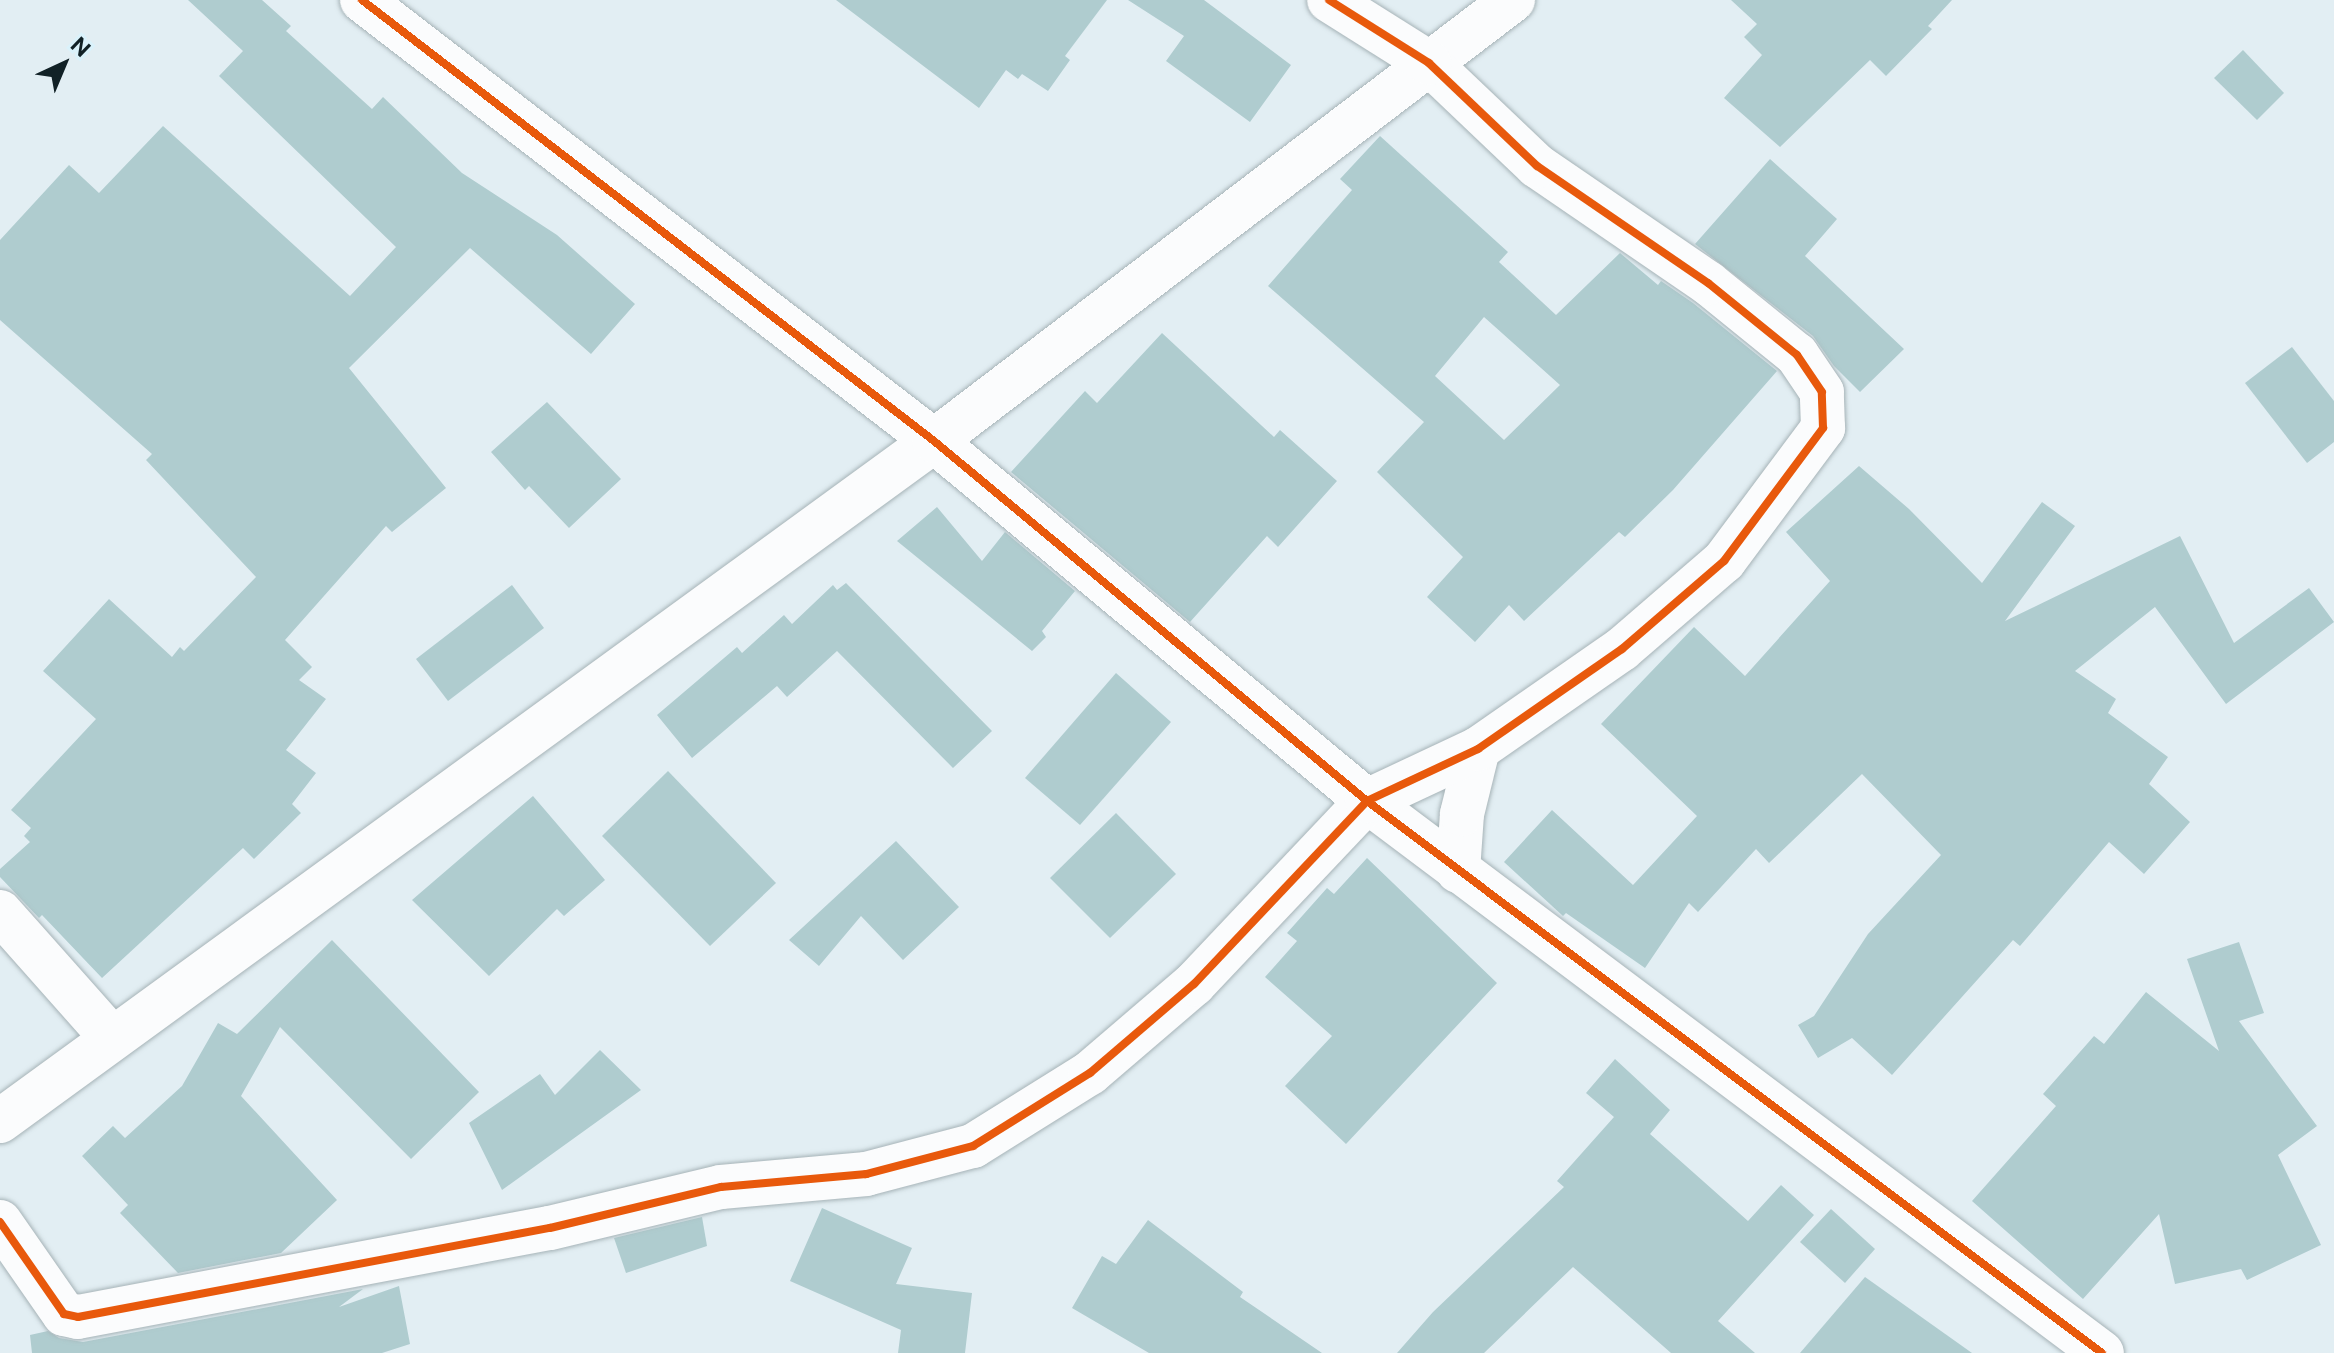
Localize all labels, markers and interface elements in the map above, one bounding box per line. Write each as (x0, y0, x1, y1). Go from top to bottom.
north arrow (24, 24, 104, 104)
text: N (65, 31, 96, 62)

